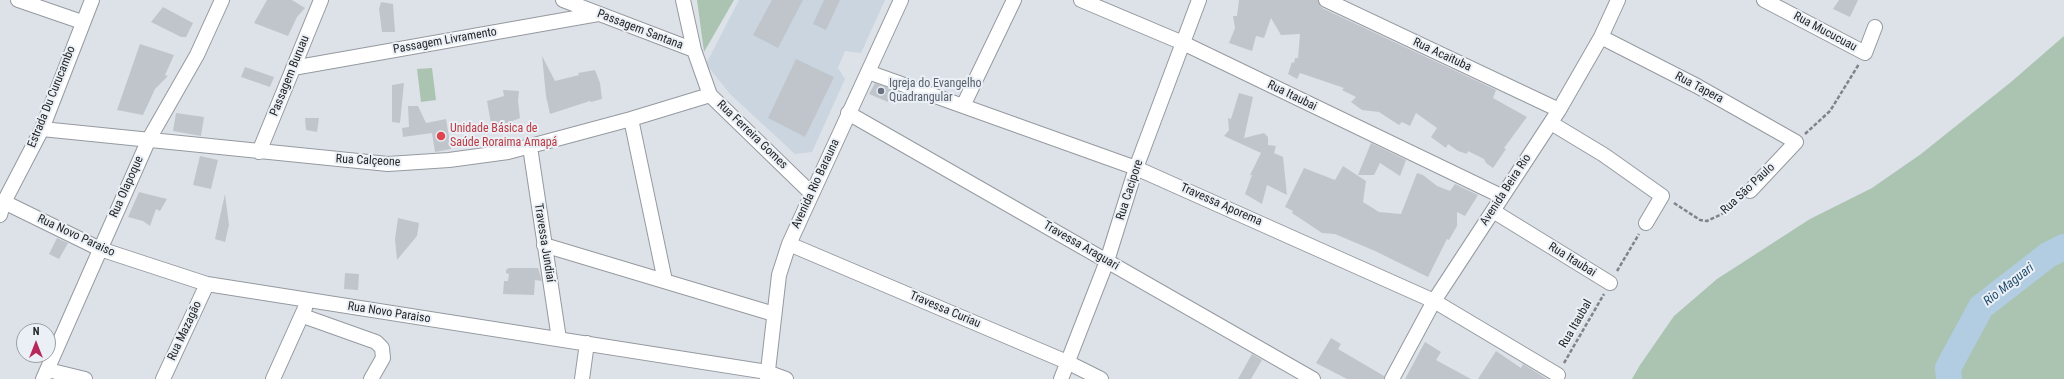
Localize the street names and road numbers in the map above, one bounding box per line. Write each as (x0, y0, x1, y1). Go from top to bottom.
street label: Passagem Santana (595, 7, 685, 53)
street label: Rua Mucucuau (1791, 9, 1859, 55)
street label: Passagem Livramento (392, 25, 498, 57)
street label: Passagem Buruau (267, 34, 313, 118)
street label: Rua Acaituba (1411, 35, 1473, 75)
street label: Estrada Du Curucambo (25, 44, 79, 150)
street label: Rua Tapera (1672, 69, 1726, 107)
street label: Rua Itaubai (1265, 78, 1319, 114)
street label: Rua Ferreira Gomes (714, 98, 790, 172)
street label: Avenida Rio Barauna (789, 137, 843, 231)
street label: Rua Calçeone (335, 152, 401, 170)
street label: Avenida Beira Rio (1478, 152, 1534, 228)
street label: Rua Olapoque (107, 154, 147, 220)
street label: Rua Cacipore (1113, 158, 1147, 222)
street label: Rua São Paulo (1718, 160, 1778, 218)
street label: Travessa Aporema (1178, 181, 1264, 229)
street label: Travessa Jundiaí (531, 203, 557, 283)
street label: Rua Novo Paraiso (35, 212, 117, 260)
street label: Travessa Araguari (1041, 219, 1121, 273)
street label: Rua Itaubai (1546, 240, 1598, 280)
street label: Travessa Curiau (907, 289, 983, 331)
street label: Rua Itaubal (1556, 297, 1596, 351)
street label: Rua Mazagão (165, 299, 205, 363)
street label: Rua Novo Paraiso (347, 299, 431, 327)

